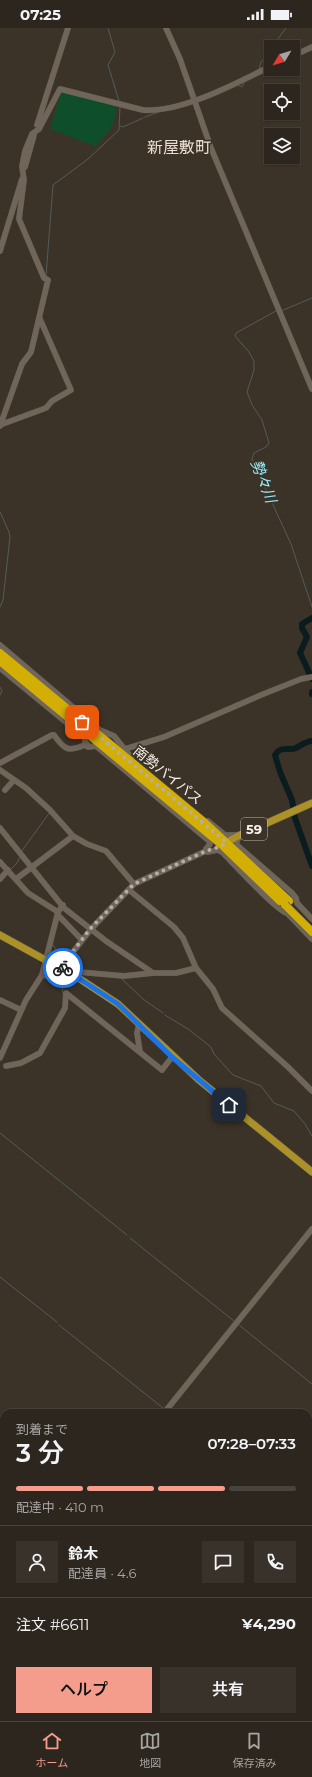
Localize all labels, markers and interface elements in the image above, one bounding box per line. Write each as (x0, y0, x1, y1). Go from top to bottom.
text: 07:25 (20, 5, 61, 24)
north arrow (264, 40, 300, 76)
map controls (264, 40, 300, 164)
button: locate (264, 84, 300, 120)
button: layers (264, 128, 300, 164)
district label: 新屋敷町 (147, 138, 211, 157)
water label: 勢々川 (247, 457, 282, 507)
pin (65, 705, 99, 739)
icon: bag (71, 711, 93, 733)
street label: 南勢バイパス (130, 742, 206, 808)
road number: 59 (241, 818, 267, 840)
courier (43, 948, 83, 988)
icon: bike (52, 957, 74, 979)
pin (212, 1088, 246, 1122)
icon: home (218, 1094, 240, 1116)
text: 到着まで (16, 1421, 68, 1437)
text: 07:28–07:33 (208, 1434, 296, 1453)
text: 3 分 (16, 1437, 64, 1469)
text: 配達中 · 410 m (16, 1499, 104, 1515)
button: person (16, 1541, 58, 1583)
button: chat (202, 1541, 244, 1583)
button: phone (254, 1541, 296, 1583)
text: 鈴木 (68, 1544, 98, 1563)
text: 配達員 · 4.6 (68, 1565, 136, 1581)
text: ¥4,290 (242, 1614, 296, 1633)
text: 注文 #6611 (16, 1615, 89, 1634)
button: ヘルプ (16, 1667, 152, 1713)
button: 共有 (160, 1667, 296, 1713)
tab: ホーム (36, 1730, 68, 1770)
tab: 地図 (139, 1730, 161, 1770)
tab: 保存済み (232, 1730, 276, 1770)

